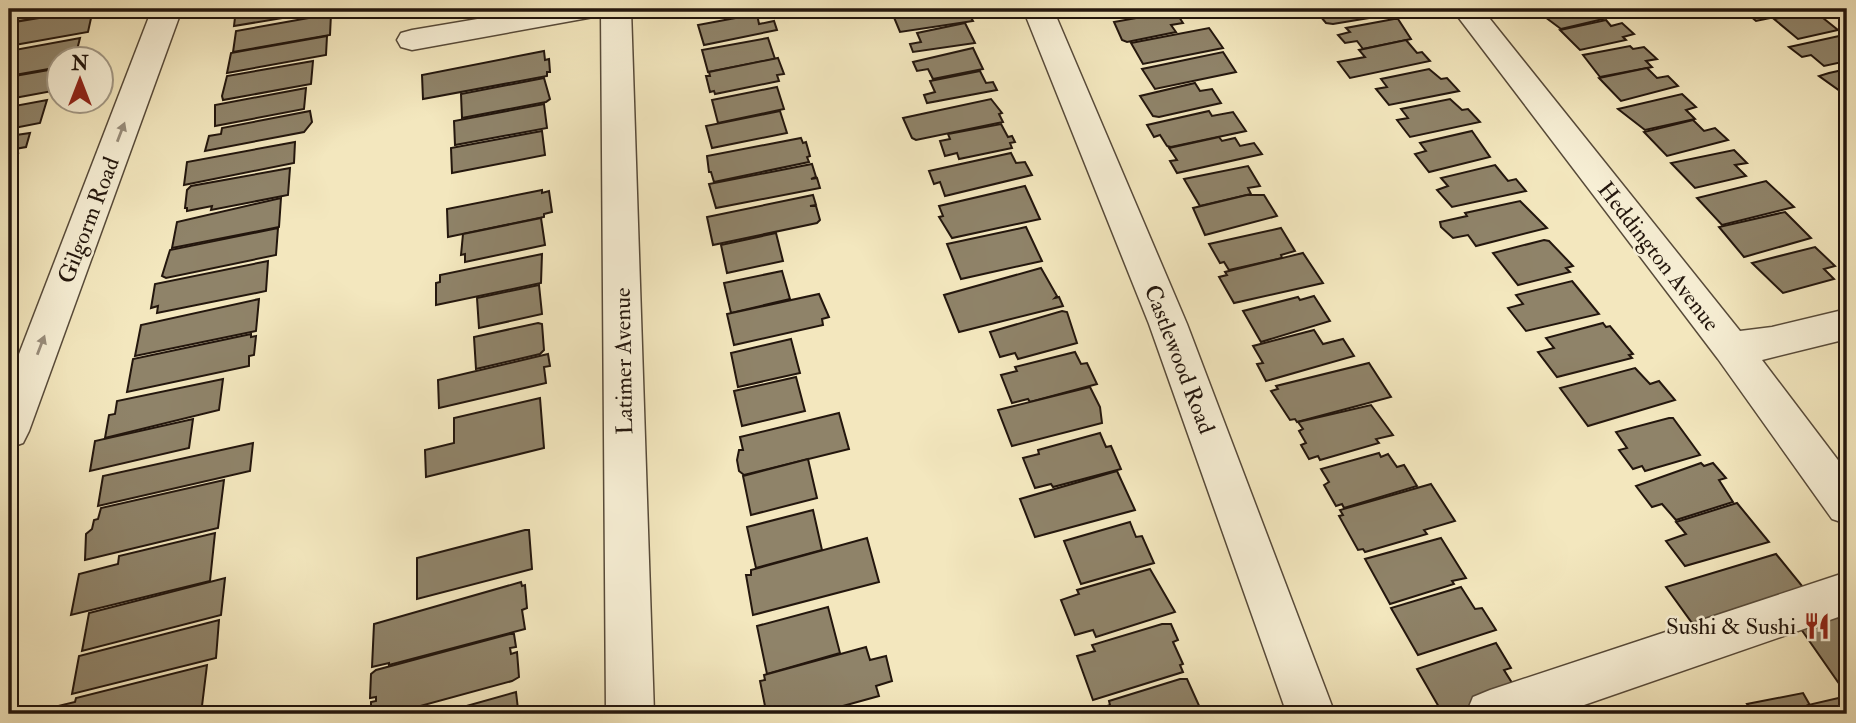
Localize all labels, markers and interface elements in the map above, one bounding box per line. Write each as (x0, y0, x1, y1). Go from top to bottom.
north arrow (46, 46, 116, 116)
text: N (70, 52, 89, 76)
one-way arrow (116, 121, 127, 142)
street label: Gilgorm Road (51, 153, 126, 287)
street label: Heddington Avenue (1591, 176, 1726, 337)
street label: Castlewood Road (1138, 281, 1221, 438)
street label: Latimer Avenue (608, 287, 639, 435)
one-way arrow (36, 334, 47, 355)
restaurant icon: Sushi & Sushi (1802, 611, 1832, 641)
place label: Sushi & Sushi (1666, 612, 1796, 641)

